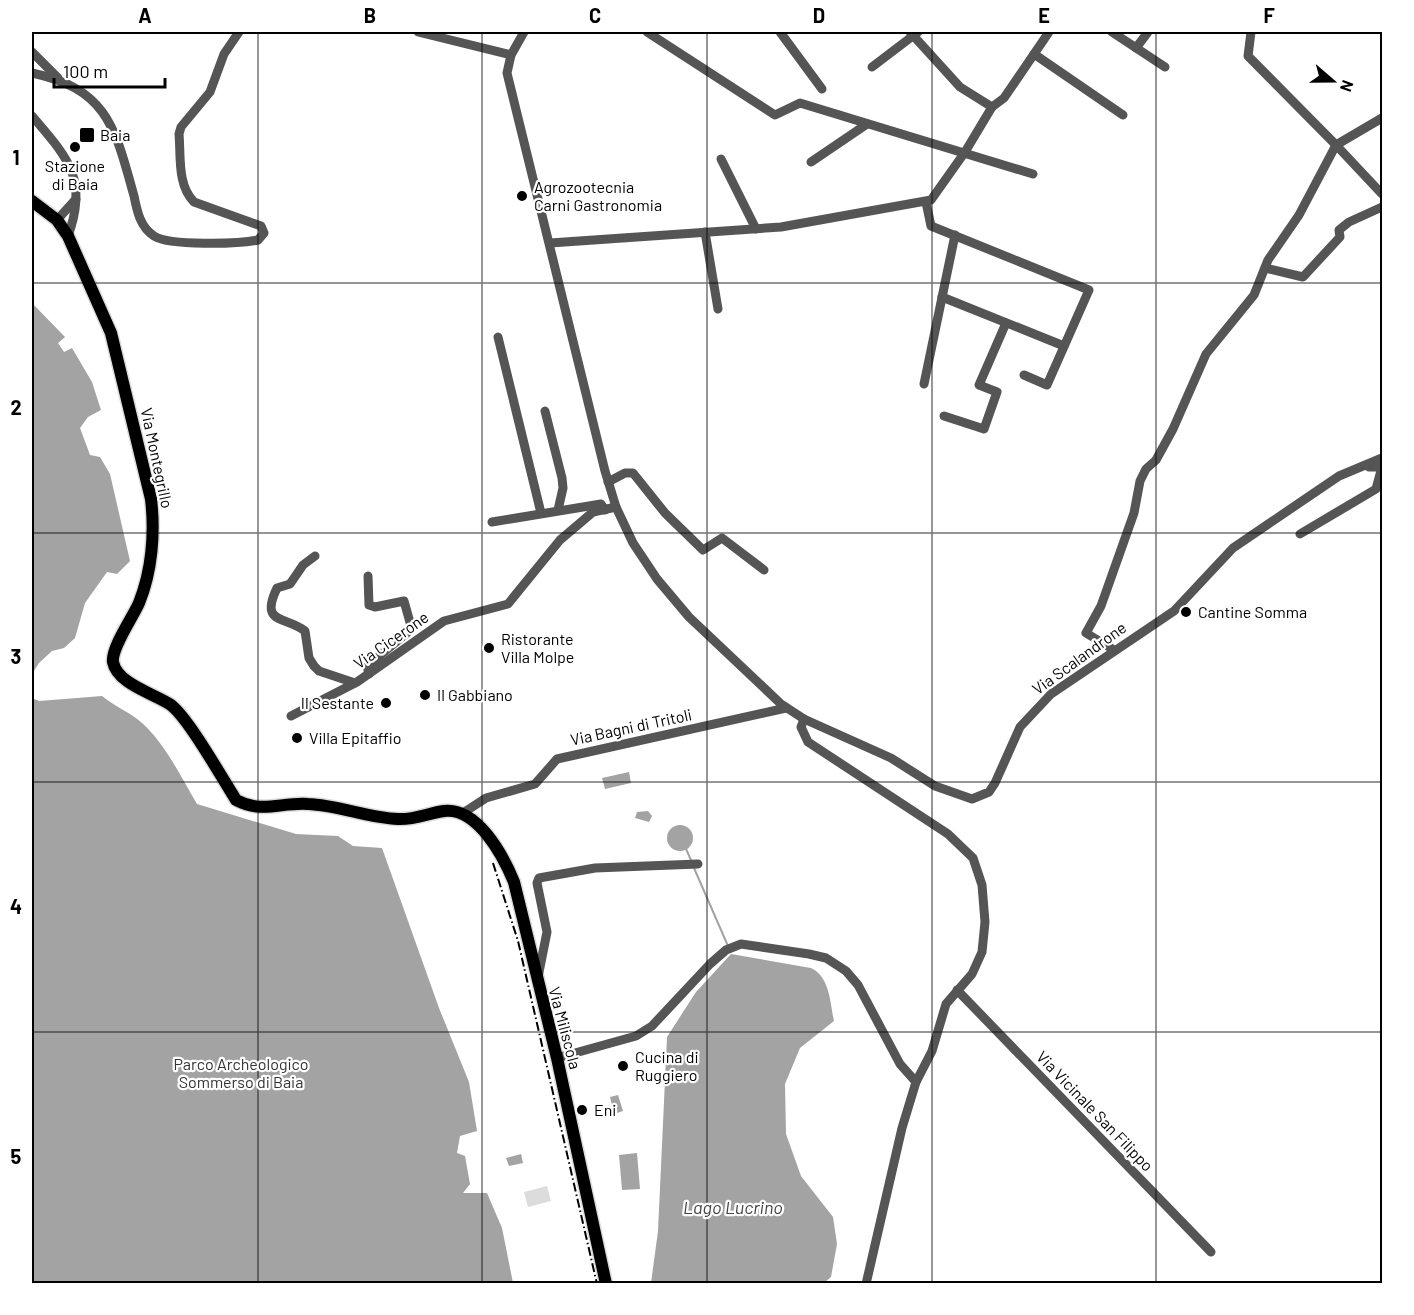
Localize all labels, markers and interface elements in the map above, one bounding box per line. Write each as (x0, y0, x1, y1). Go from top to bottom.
text: A (138, 3, 152, 27)
text: B (364, 3, 376, 27)
text: C (589, 3, 601, 27)
text: D (813, 3, 825, 27)
text: E (1038, 3, 1050, 27)
text: F (1263, 3, 1275, 27)
scale bar (54, 51, 165, 89)
north arrow (1303, 51, 1363, 111)
text: 100 m (63, 60, 108, 82)
text: N (1337, 78, 1358, 95)
place label: Baia (100, 125, 130, 144)
marker: Baia (78, 126, 96, 144)
marker: Stazione di Baia (68, 140, 82, 154)
text: 1 (12, 145, 20, 169)
place label: Stazione di Baia (45, 156, 105, 193)
place label: Agrozootecnia Carni Gastronomia (534, 177, 662, 214)
marker: Agrozootecnia Carni Gastronomia (515, 189, 529, 203)
text: 2 (10, 395, 22, 419)
street label: Via Montegrillo (138, 406, 177, 510)
place label: Cantine Somma (1198, 602, 1307, 621)
marker: Cantine Somma (1179, 605, 1193, 619)
street label: Via Cicerone (350, 607, 432, 672)
street label: Via Scalandrone (1028, 617, 1129, 698)
place label: Ristorante Villa Molpe (501, 629, 574, 666)
marker: Ristorante Villa Molpe (482, 641, 496, 655)
text: 3 (11, 644, 21, 668)
place label: Il Gabbiano (437, 685, 513, 704)
marker: Il Gabbiano (418, 688, 432, 702)
place label: Il Sestante (301, 693, 374, 712)
marker: Il Sestante (379, 696, 393, 710)
street label: Via Bagni di Tritoli (568, 704, 693, 749)
place label: Villa Epitaffio (309, 728, 402, 747)
marker: Villa Epitaffio (290, 731, 304, 745)
text: 4 (10, 894, 22, 918)
street label: Via Miliscola (545, 984, 586, 1071)
place label: Cucina di Ruggiero (635, 1047, 699, 1084)
street label: Via Vicinale San Filippo (1033, 1047, 1158, 1175)
park label: Parco Archeologico Sommerso di Baia (173, 1054, 309, 1091)
marker: Cucina di Ruggiero (616, 1059, 630, 1073)
place label: Eni (594, 1100, 616, 1119)
marker: Eni (575, 1103, 589, 1117)
text: 5 (11, 1144, 22, 1168)
water label: Lago Lucrino (683, 1196, 783, 1218)

